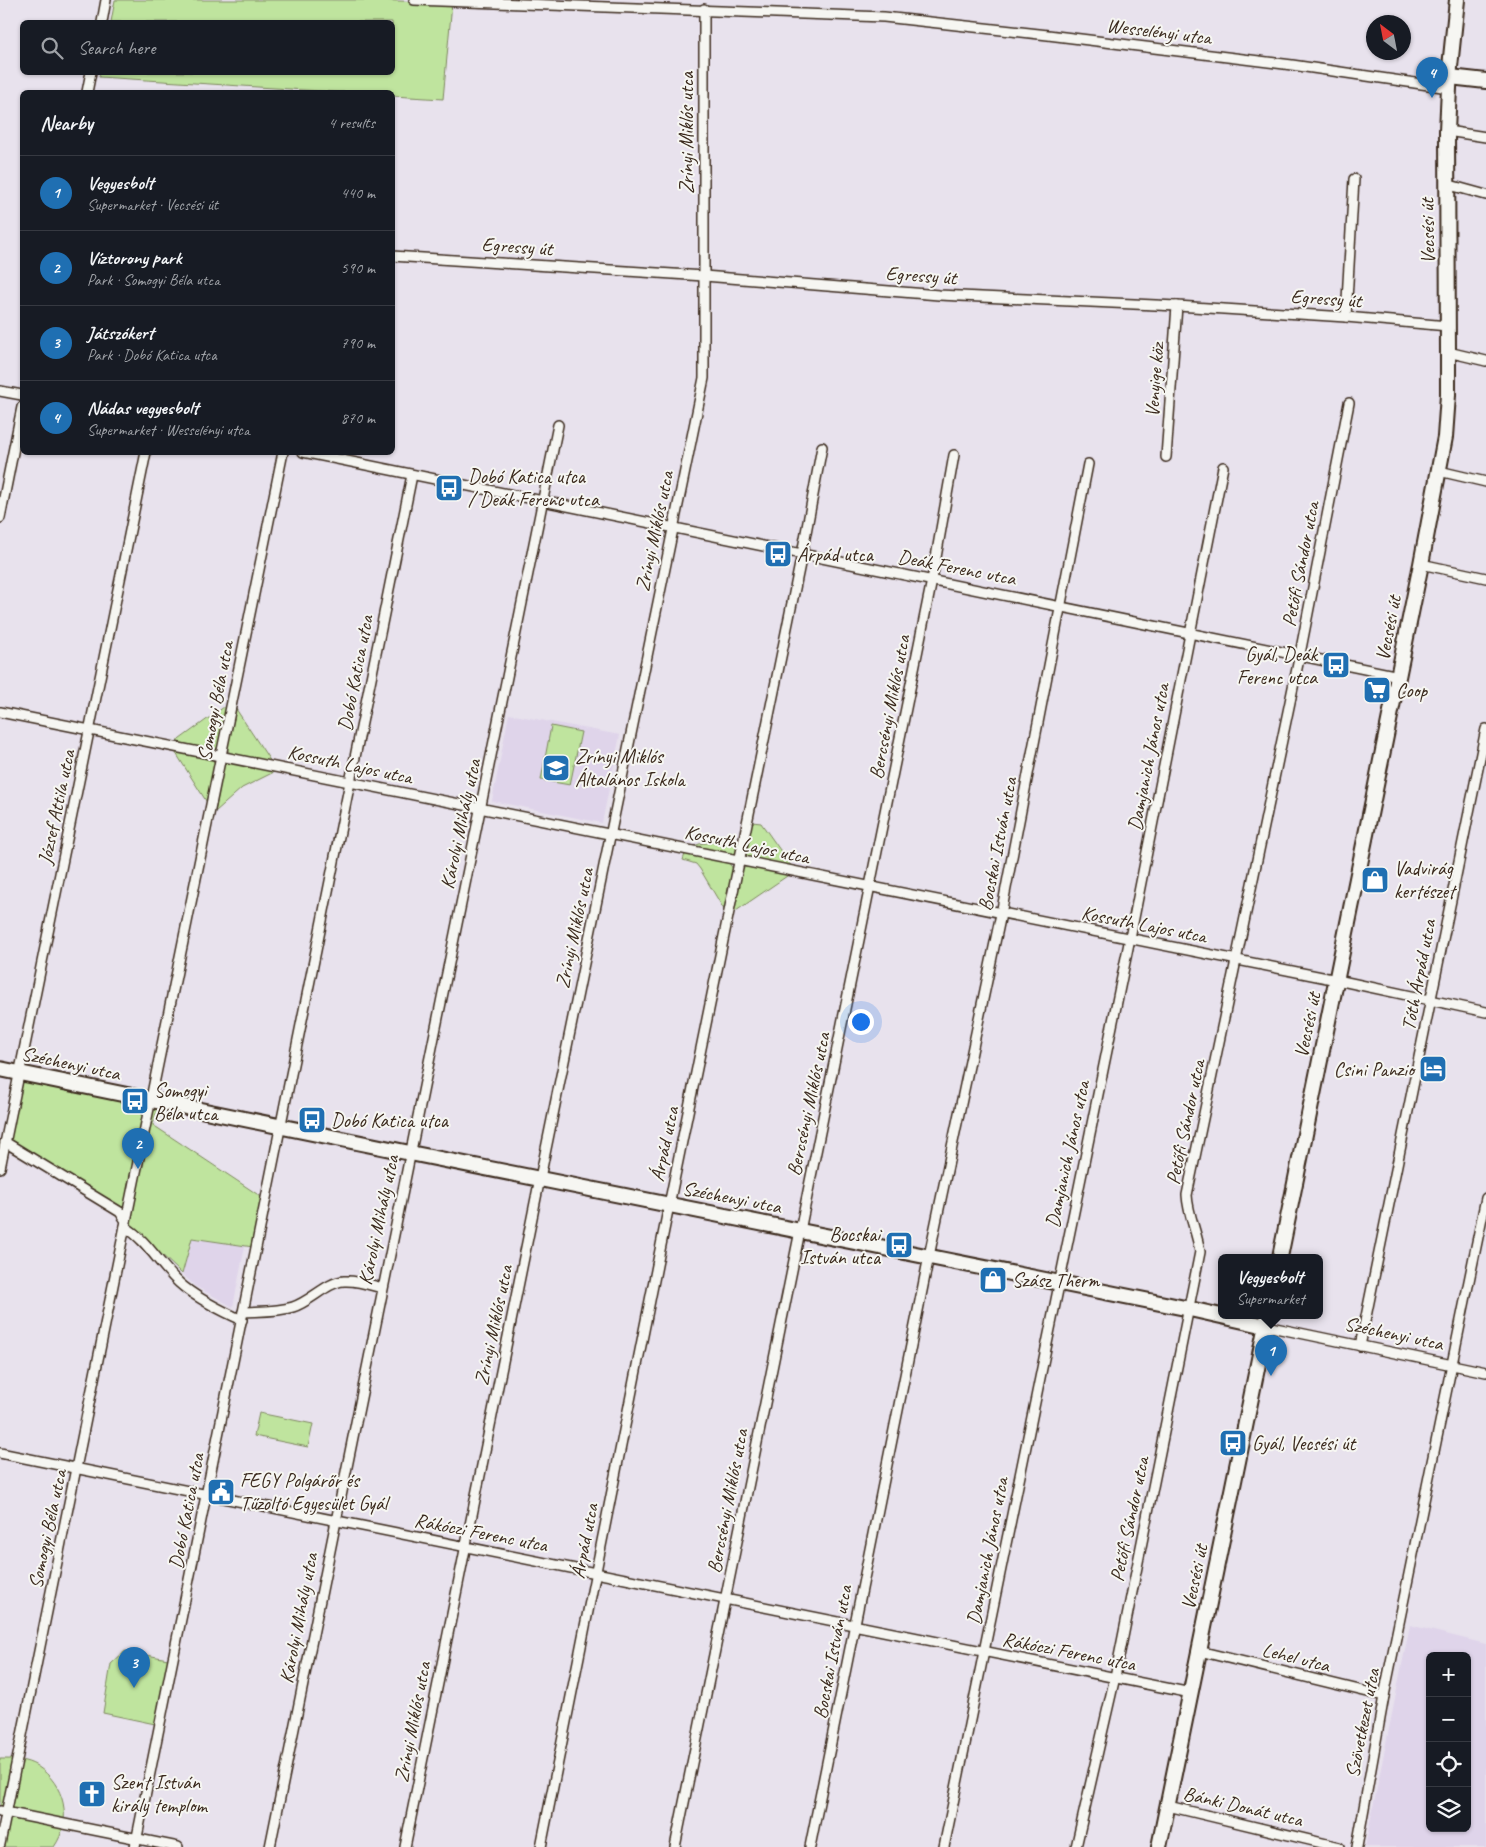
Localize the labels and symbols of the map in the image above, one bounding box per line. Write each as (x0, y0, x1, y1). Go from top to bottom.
street label: Wesselényi utca (1105, 13, 1214, 51)
north arrow (1366, 15, 1411, 60)
pin: 4 (1416, 57, 1448, 98)
street label: Zrínyi Miklós utca (674, 70, 699, 194)
street label: Vecsési út (1414, 196, 1441, 264)
street label: Egressy út (481, 232, 555, 262)
street label: Egressy út (885, 261, 959, 291)
street label: Egressy út (1290, 284, 1364, 314)
street label: Venyige köz (1139, 339, 1170, 418)
place label: Dobó Katica utca / Deák Ferenc utca (468, 464, 600, 512)
street label: Zrínyi Miklós utca (630, 467, 680, 593)
bus stop icon: Dobó Katica utca / Deák Ferenc utca (434, 473, 464, 503)
street label: Petőfi Sándor utca (1276, 498, 1325, 629)
bus stop icon: Árpád utca (763, 539, 793, 569)
place label: Árpád utca (797, 542, 875, 567)
street label: Deák Ferenc utca (896, 544, 1019, 591)
street label: Vecsési út (1370, 591, 1407, 663)
street label: Dobó Katica utca (332, 611, 379, 733)
street label: Bercsényi Miklós utca (863, 631, 916, 781)
street label: Somogyi Béla utca (192, 638, 240, 763)
place label: Gyál, Deák Ferenc utca (1237, 642, 1319, 690)
bus stop icon: Gyál, Deák Ferenc utca (1321, 650, 1351, 680)
supermarket icon: Coop (1362, 675, 1392, 705)
place label: Coop (1396, 678, 1429, 703)
street label: Damjanich János utca (1122, 680, 1175, 833)
street label: Kossuth Lajos utca (285, 739, 416, 790)
place label: Zrínyi Miklós Általános Iskola (575, 744, 686, 792)
street label: József Attila utca (32, 746, 81, 867)
school or university icon: Zrínyi Miklós Általános Iskola (541, 753, 571, 783)
street label: Károlyi Mihály utca (435, 755, 487, 891)
street label: Bocskai István utca (972, 773, 1023, 913)
street label: Kossuth Lajos utca (682, 819, 813, 870)
place label: Vadvirág kertészet (1394, 856, 1458, 904)
street label: Zrínyi Miklós utca (550, 864, 600, 990)
shop icon: Vadvirág kertészet (1360, 865, 1390, 895)
street label: Kossuth Lajos utca (1079, 900, 1210, 949)
street label: Tóth Árpád utca (1395, 916, 1442, 1033)
street label: Vecsési út (1288, 988, 1327, 1060)
your location (848, 1009, 874, 1035)
street label: Bercsényi Miklós utca (781, 1028, 836, 1178)
street label: Széchenyi utca (19, 1041, 124, 1086)
hotel icon: Csini Panzio (1418, 1054, 1448, 1084)
street label: Petőfi Sándor utca (1160, 1056, 1211, 1187)
place label: Csini Panzio (1334, 1057, 1416, 1082)
street label: Damjanich János utca (1040, 1077, 1096, 1230)
place label: Somogyi Béla utca (154, 1078, 219, 1126)
bus stop icon: Somogyi Béla utca (120, 1086, 150, 1116)
street label: Árpád utca (644, 1103, 685, 1184)
bus stop icon: Dobó Katica utca (297, 1105, 327, 1135)
place label: Dobó Katica utca (331, 1108, 450, 1133)
pin: 2 (122, 1128, 154, 1169)
street label: Károlyi Mihály utca (353, 1151, 405, 1287)
street label: Széchenyi utca (680, 1176, 785, 1220)
place label: Bocskai István utca (800, 1222, 882, 1270)
bus stop icon: Bocskai István utca (884, 1230, 914, 1260)
street label: Zrínyi Miklós utca (469, 1261, 519, 1387)
shop icon: Szász Therm (978, 1265, 1008, 1295)
place label: Szász Therm (1012, 1268, 1101, 1293)
street label: Széchenyi utca (1342, 1311, 1447, 1356)
pin: 1 (1255, 1335, 1287, 1376)
street label: Bercsényi Miklós utca (701, 1425, 754, 1575)
bus stop icon: Gyál, Vecsési út (1218, 1428, 1248, 1458)
place label: Gyál, Vecsési út (1252, 1431, 1357, 1456)
street label: Dobó Katica utca (163, 1449, 210, 1571)
street label: Petőfi Sándor utca (1104, 1453, 1155, 1584)
street label: Somogyi Béla utca (23, 1466, 73, 1591)
place label: FEGY Polgárőr és Tűzoltó Egyesület Gyál (240, 1468, 391, 1516)
street label: Damjanich János utca (961, 1474, 1014, 1627)
public building icon: FEGY Polgárőr és Tűzoltó Egyesület Gyál (206, 1477, 236, 1507)
street label: Árpád utca (565, 1500, 604, 1581)
street label: Rákóczi Ferenc utca (412, 1507, 551, 1558)
street label: Vecsési út (1175, 1540, 1214, 1612)
street label: Károlyi Mihály utca (274, 1549, 324, 1685)
street label: Bocskai István utca (807, 1581, 858, 1721)
street label: Rákóczi Ferenc utca (1000, 1626, 1139, 1677)
street label: Lehel utca (1259, 1637, 1334, 1678)
pin: 3 (118, 1647, 150, 1688)
street label: Zrínyi Miklós utca (389, 1658, 437, 1784)
street label: Szövetkezet utca (1340, 1665, 1386, 1780)
place label: Szent István király templom (111, 1770, 209, 1818)
church icon: Szent István király templom (77, 1779, 107, 1809)
street label: Bánki Donát utca (1181, 1781, 1307, 1833)

